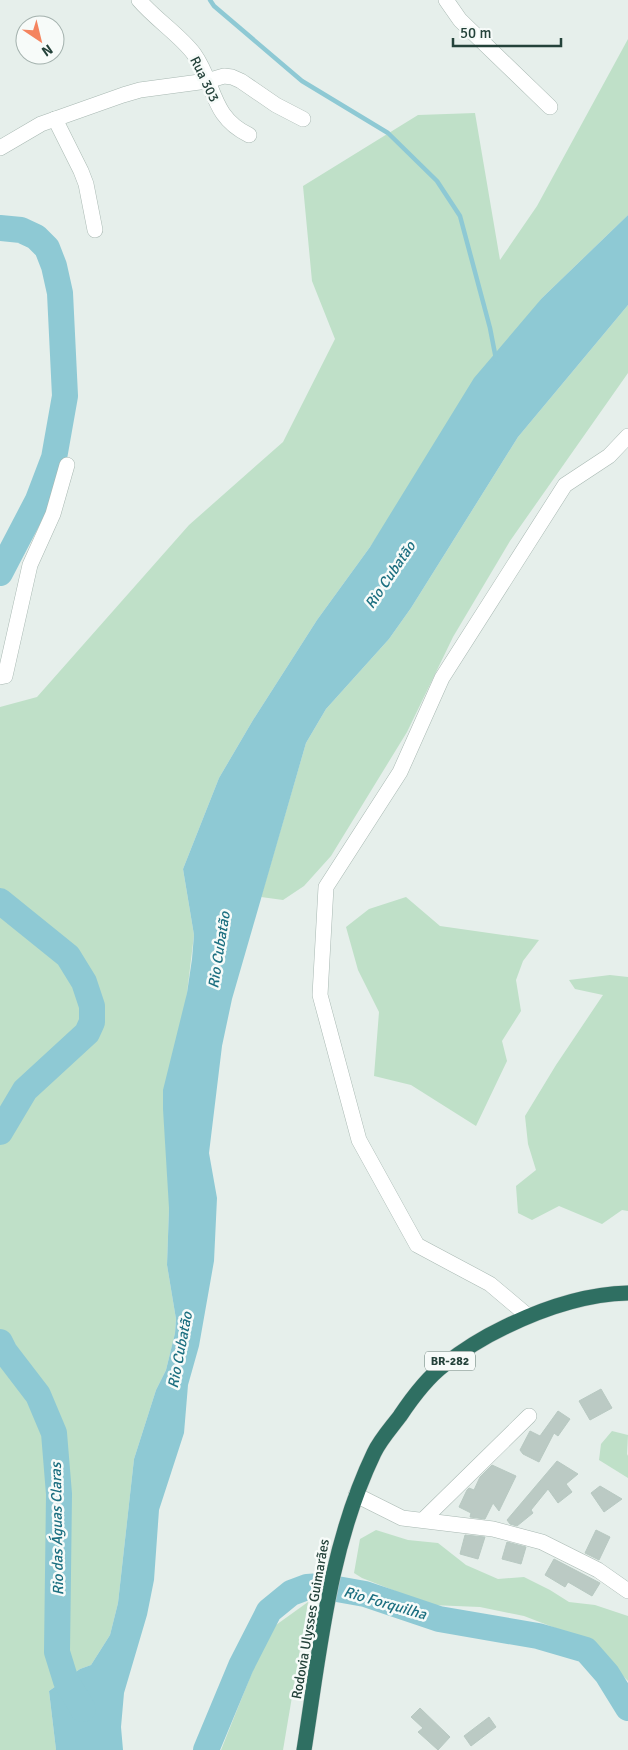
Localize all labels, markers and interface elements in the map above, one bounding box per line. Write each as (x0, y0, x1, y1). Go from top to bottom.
north arrow (15, 15, 65, 65)
scale bar (453, 15, 560, 47)
text: 50 m (460, 24, 491, 42)
text: N (38, 40, 56, 60)
street label: Rua 303 (186, 54, 223, 105)
water label: Rio Cubatão (361, 537, 420, 612)
water label: Rio Cubatão (204, 909, 234, 990)
water label: Rio Cubatão (164, 1309, 196, 1390)
road number: BR-282 (425, 1352, 475, 1370)
water label: Rio das Águas Claras (47, 1461, 67, 1596)
street label: Rodovia Ulysses Guimarães (288, 1538, 333, 1701)
water label: Rio Forquilha (342, 1583, 429, 1623)

